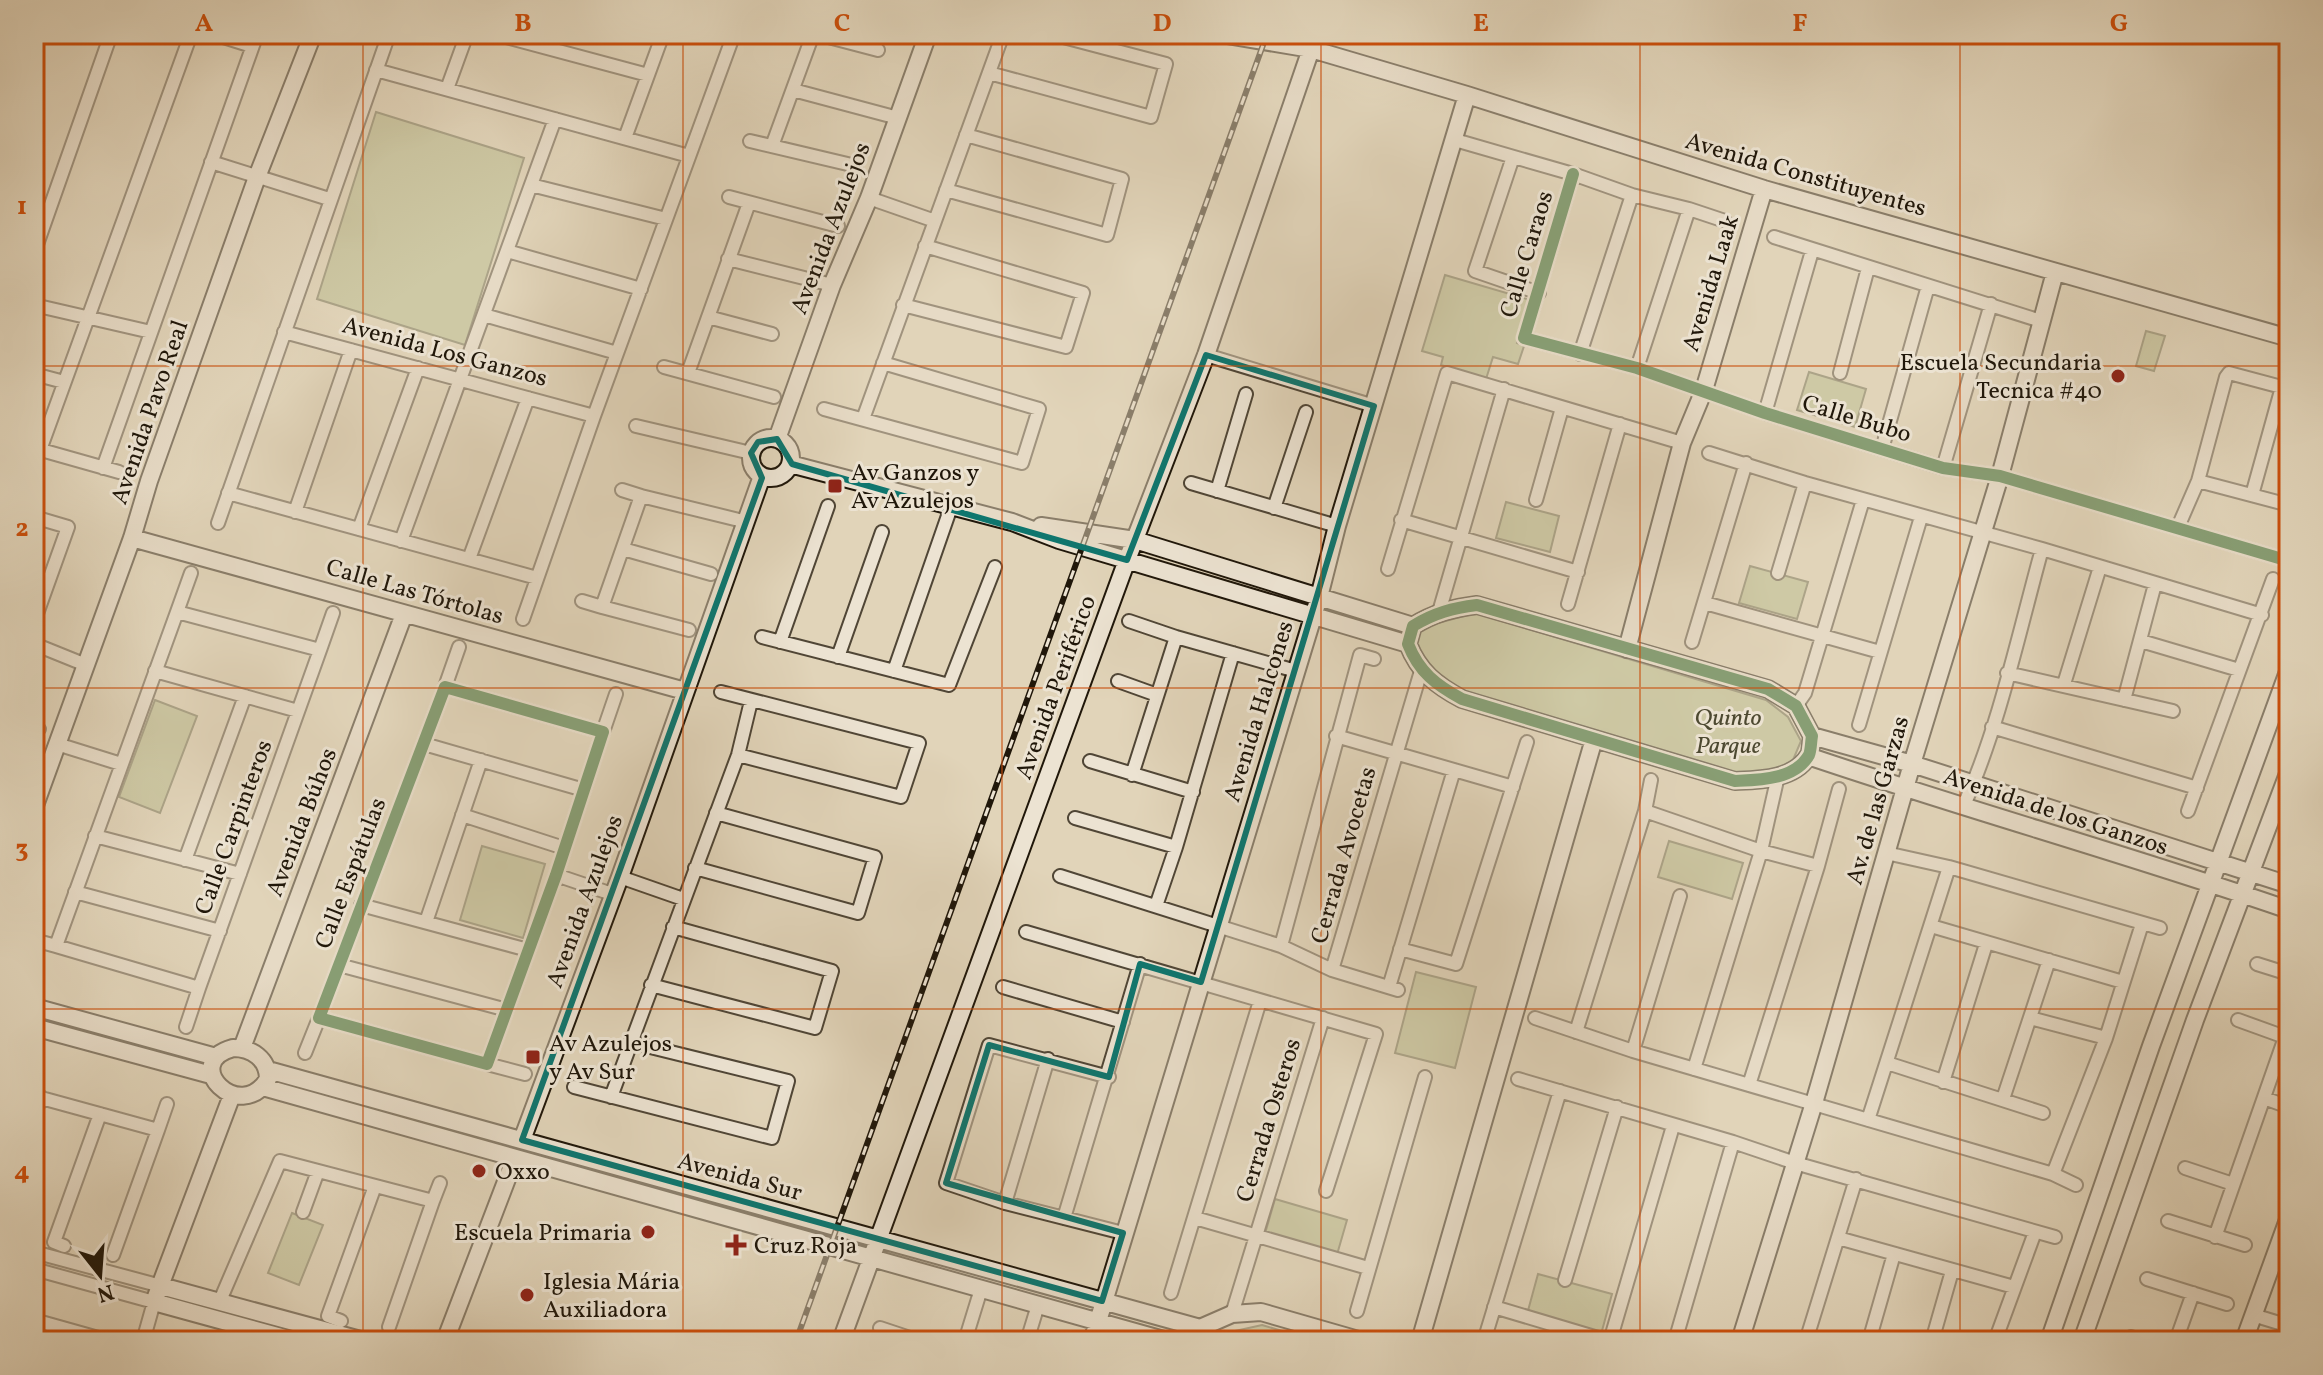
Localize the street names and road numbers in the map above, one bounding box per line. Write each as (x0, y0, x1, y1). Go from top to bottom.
street label: Avenida Constituyentes (1681, 125, 1930, 227)
street label: Avenida Azulejos (783, 138, 880, 320)
street label: Calle Caraos (1493, 187, 1563, 322)
street label: Avenida Laak (1675, 211, 1749, 356)
street label: Avenida Los Ganzos (338, 309, 551, 397)
street label: Avenida Pavo Real (103, 316, 198, 509)
street label: Calle Bubo (1798, 387, 1915, 453)
street label: Calle Las Tórtolas (322, 551, 507, 635)
street label: Avenida Periférico (1008, 591, 1106, 784)
street label: Avenida Halcones (1216, 617, 1304, 806)
street label: Av. de las Garzas (1839, 712, 1919, 889)
street label: Calle Carpinteros (187, 736, 282, 920)
street label: Avenida Búhos (259, 743, 347, 902)
street label: Avenida de los Ganzos (1939, 760, 2172, 865)
street label: Cerrada Avocetas (1303, 763, 1386, 948)
street label: Calle Espátulas (307, 793, 396, 954)
street label: Avenida Azulejos (539, 810, 633, 993)
street label: Cerrada Osteros (1229, 1034, 1311, 1207)
street label: Avenida Sur (673, 1145, 806, 1211)

